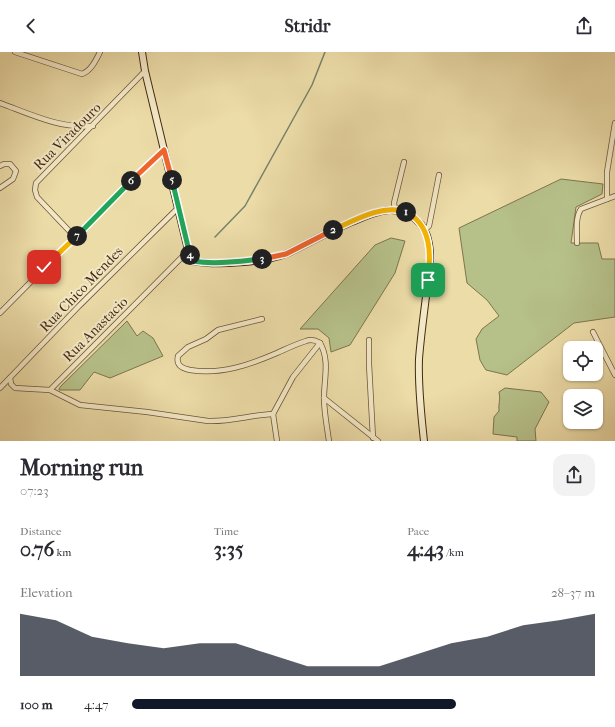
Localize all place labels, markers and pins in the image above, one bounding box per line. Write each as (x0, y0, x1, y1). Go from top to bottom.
pin: 5 (162, 170, 182, 190)
pin: 6 (121, 171, 141, 191)
pin: 1 (396, 202, 416, 222)
pin: 2 (323, 220, 343, 240)
pin: 7 (67, 226, 87, 246)
pin: 4 (180, 245, 200, 265)
pin: 3 (252, 249, 272, 269)
pin (27, 250, 61, 284)
pin (411, 263, 445, 297)

